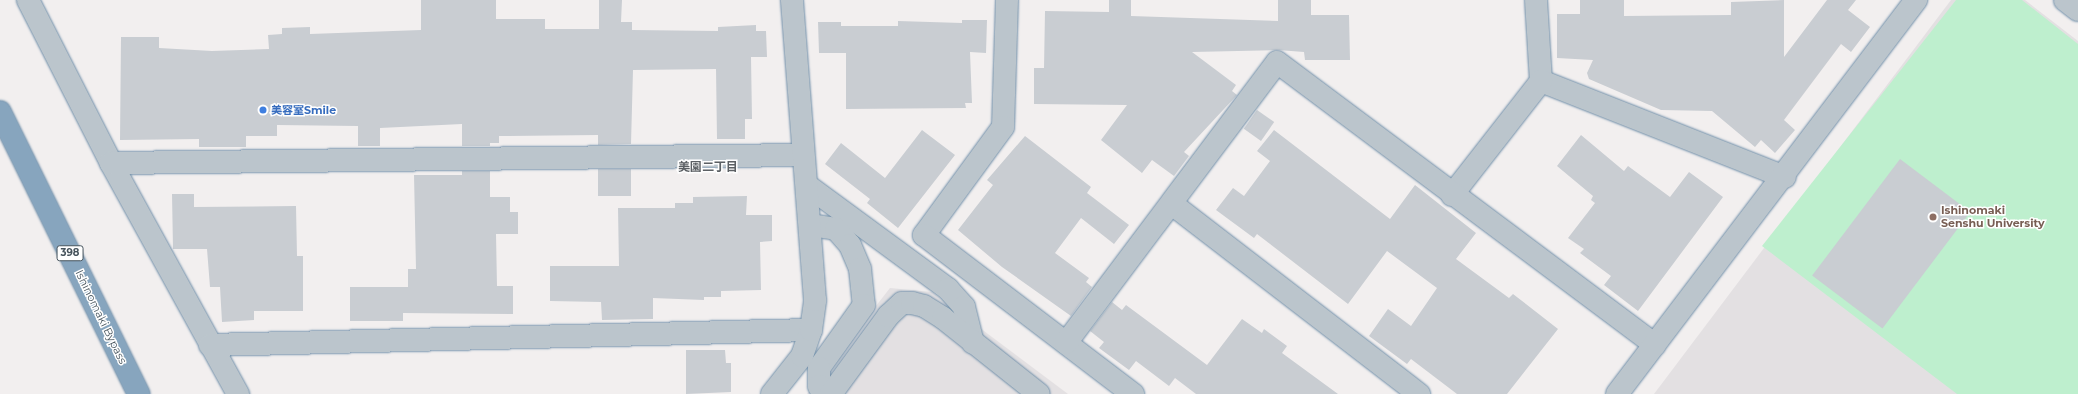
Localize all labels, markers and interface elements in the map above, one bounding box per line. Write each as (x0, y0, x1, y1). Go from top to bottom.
place label: 美容室Smile (271, 103, 336, 117)
marker: 美容室Smile (258, 105, 268, 115)
district label: 美園二丁目 (678, 160, 738, 174)
place label: Ishinomaki Senshu University (1941, 204, 2045, 230)
marker: Ishinomaki Senshu University (1928, 212, 1938, 222)
road number: 398 (56, 245, 84, 261)
street label: Ishinomaki Bypass (73, 268, 129, 366)

